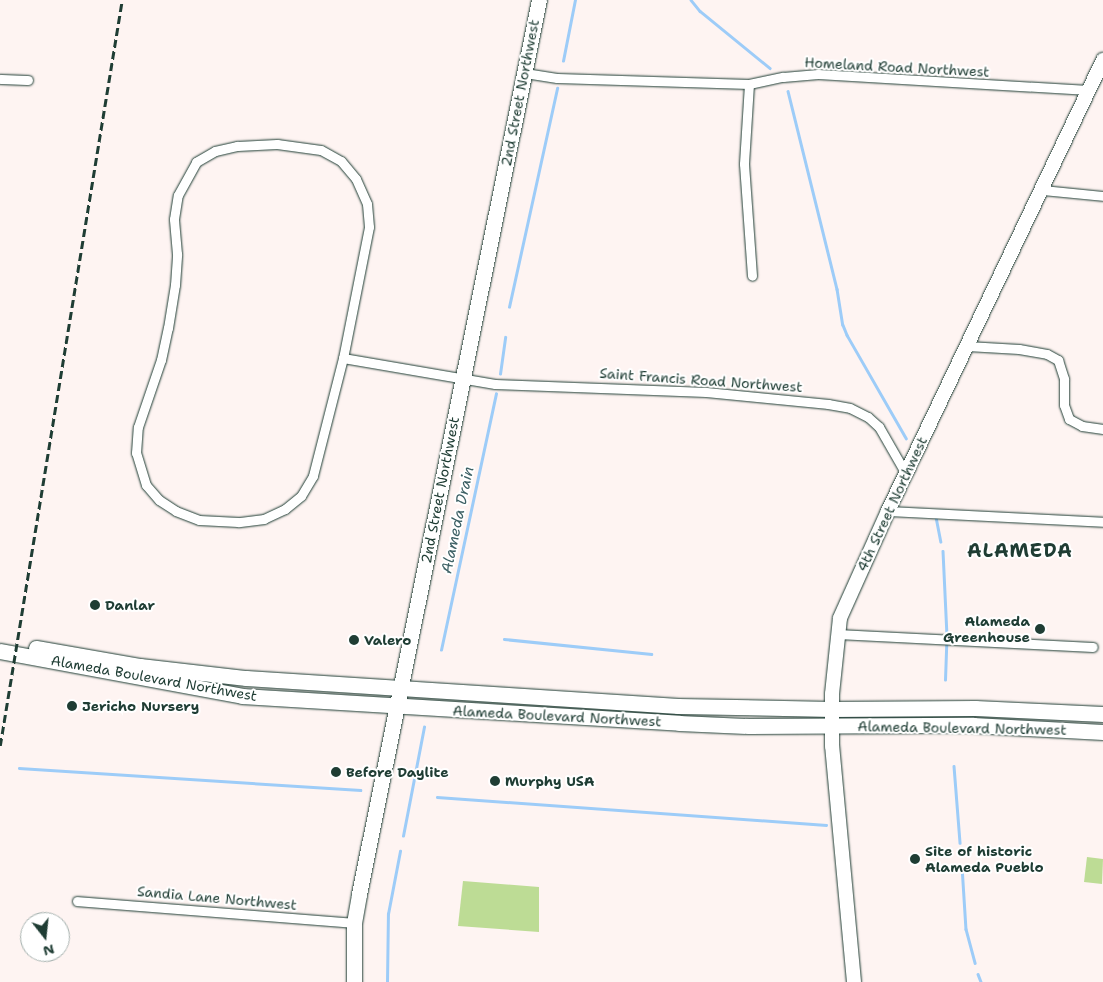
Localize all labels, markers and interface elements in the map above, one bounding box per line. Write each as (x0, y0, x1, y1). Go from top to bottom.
street label: 2nd Street Northwest (498, 18, 542, 168)
street label: Homeland Road Northwest (804, 54, 990, 80)
street label: Saint Francis Road Northwest (599, 365, 803, 395)
street label: 2nd Street Northwest (418, 415, 462, 565)
street label: 4th Street Northwest (853, 434, 931, 574)
water label: Alameda Drain (438, 465, 478, 575)
district label: ALAMEDA (966, 540, 1074, 562)
place label: Danlar (105, 597, 155, 613)
marker: Danlar (89, 599, 101, 611)
place label: Alameda Greenhouse (943, 613, 1030, 646)
marker: Alameda Greenhouse (1034, 623, 1046, 635)
place label: Valero (364, 632, 411, 648)
marker: Valero (348, 634, 360, 646)
street label: Alameda Boulevard Northwest (50, 652, 258, 704)
place label: Jericho Nursery (82, 698, 199, 714)
marker: Jericho Nursery (66, 700, 78, 712)
street label: Alameda Boulevard Northwest (452, 702, 662, 730)
street label: Alameda Boulevard Northwest (857, 718, 1067, 738)
place label: Before Daylite (346, 764, 449, 780)
marker: Before Daylite (330, 766, 342, 778)
place label: Murphy USA (505, 773, 595, 789)
marker: Murphy USA (489, 775, 501, 787)
place label: Site of historic Alameda Pueblo (925, 843, 1044, 876)
marker: Site of historic Alameda Pueblo (909, 853, 921, 865)
street label: Sandia Lane Northwest (136, 883, 298, 913)
north arrow (20, 912, 70, 962)
text: N (41, 940, 57, 961)

